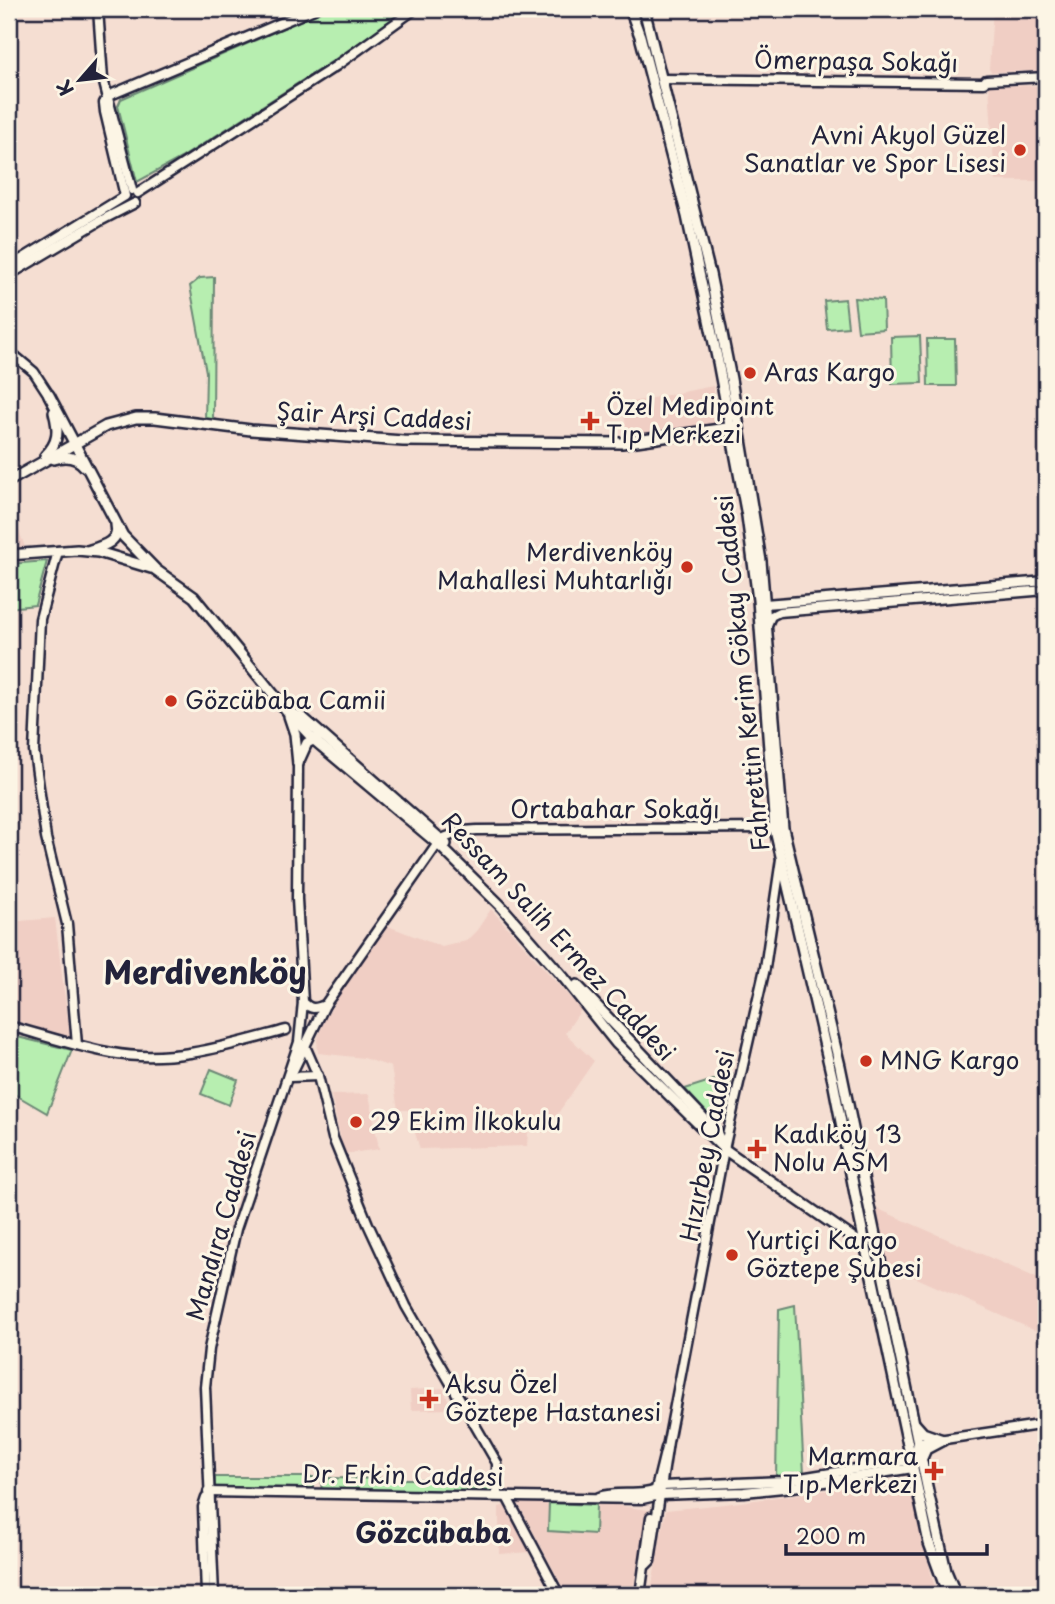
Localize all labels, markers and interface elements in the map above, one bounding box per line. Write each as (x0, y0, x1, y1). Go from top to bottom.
street label: Ömerpaşa Sokağı (754, 40, 958, 80)
north arrow (46, 46, 116, 116)
text: K (48, 76, 80, 101)
place label: Avni Akyol Güzel Sanatlar ve Spor Lisesi (744, 116, 1006, 180)
marker: Avni Akyol Güzel Sanatlar ve Spor Lisesi (1012, 142, 1028, 158)
place label: Aras Kargo (764, 353, 895, 389)
marker: Aras Kargo (742, 365, 758, 381)
place label: Özel Medipoint Tıp Merkezi (606, 387, 774, 451)
street label: Şair Arşi Caddesi (275, 392, 473, 438)
marker: Özel Medipoint Tıp Merkezi (580, 411, 600, 431)
street label: Fahrettin Kerim Gökay Caddesi (704, 493, 778, 853)
place label: Merdivenköy Mahallesi Muhtarlığı (437, 533, 673, 597)
marker: Merdivenköy Mahallesi Muhtarlığı (679, 559, 695, 575)
place label: Gözcübaba Camii (185, 681, 386, 717)
marker: Gözcübaba Camii (163, 693, 179, 709)
street label: Ortabahar Sokağı (510, 790, 720, 826)
street label: Ressam Salih Ermez Caddesi (434, 803, 685, 1068)
district label: Merdivenköy (103, 947, 307, 995)
place label: MNG Kargo (880, 1041, 1019, 1077)
street label: Hızırbey Caddesi (670, 1047, 742, 1244)
marker: MNG Kargo (858, 1053, 874, 1069)
place label: 29 Ekim İlkokulu (370, 1102, 561, 1138)
marker: 29 Ekim İlkokulu (348, 1114, 364, 1130)
place label: Kadıköy 13 Nolu ASM (773, 1115, 902, 1179)
street label: Mandıra Caddesi (176, 1126, 264, 1324)
marker: Kadıköy 13 Nolu ASM (747, 1139, 767, 1159)
place label: Yurtiçi Kargo Göztepe Şubesi (746, 1221, 922, 1285)
marker: Yurtiçi Kargo Göztepe Şubesi (724, 1247, 740, 1263)
place label: Aksu Özel Göztepe Hastanesi (445, 1365, 661, 1429)
marker: Aksu Özel Göztepe Hastanesi (419, 1389, 439, 1409)
place label: Marmara Tıp Merkezi (783, 1437, 918, 1501)
street label: Dr. Erkin Caddesi (302, 1454, 504, 1494)
marker: Marmara Tıp Merkezi (924, 1461, 944, 1481)
district label: Gözcübaba (355, 1510, 512, 1553)
scale bar (786, 1513, 987, 1557)
text: 200 m (796, 1519, 866, 1551)

